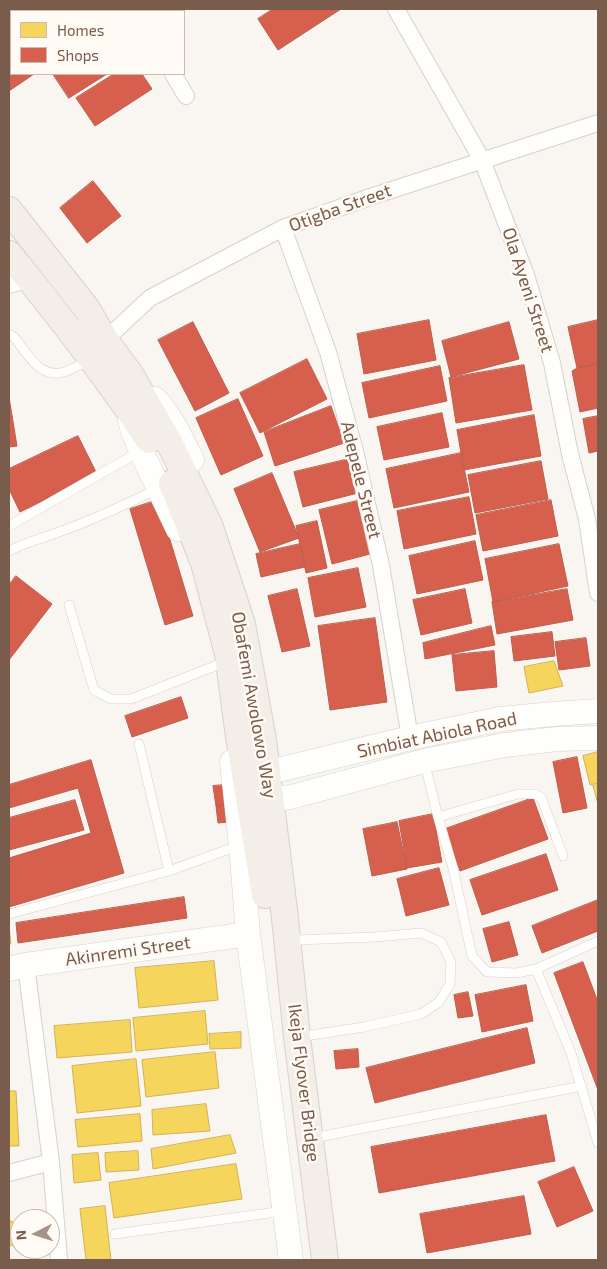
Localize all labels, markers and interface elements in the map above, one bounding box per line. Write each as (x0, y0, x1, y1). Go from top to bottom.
legend (10, 10, 185, 75)
text: Homes (57, 21, 104, 39)
text: Shops (57, 46, 99, 64)
street label: Otigba Street (286, 179, 394, 237)
street label: Ola Ayeni Street (498, 225, 558, 355)
street label: Adepele Street (336, 419, 386, 541)
street label: Obafemi Awolowo Way (227, 610, 281, 800)
street label: Simbiat Abiola Road (355, 708, 519, 762)
street label: Akinremi Street (64, 932, 192, 970)
street label: Ikeja Flyover Bridge (284, 1003, 324, 1163)
north arrow (10, 1209, 60, 1259)
text: N (12, 1229, 29, 1241)

